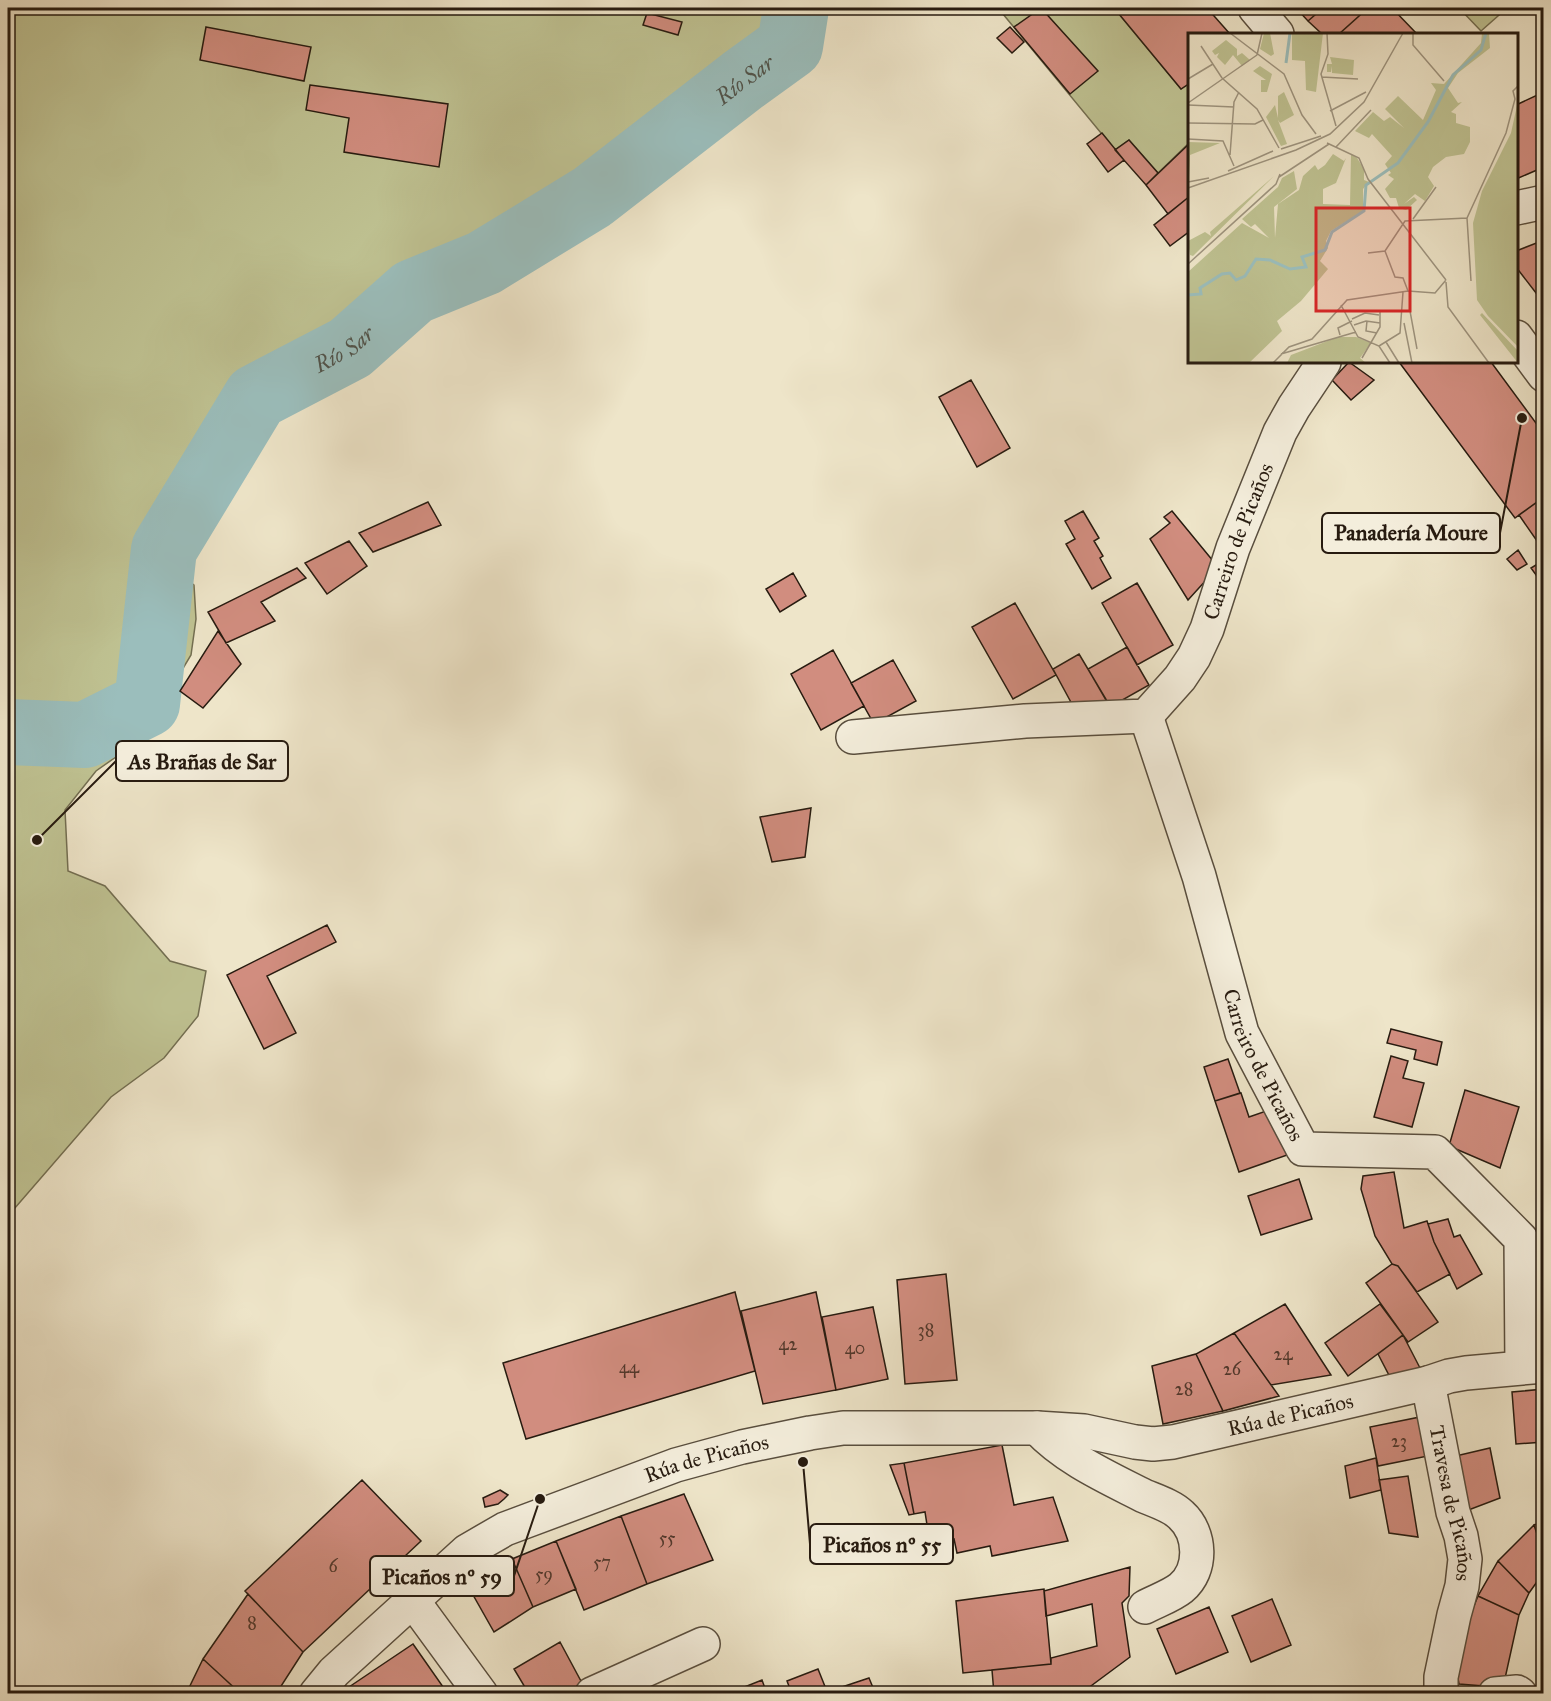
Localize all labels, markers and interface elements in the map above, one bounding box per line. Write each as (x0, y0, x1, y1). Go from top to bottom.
inset map (1188, 33, 1518, 363)
water label: Río Sar (709, 48, 781, 111)
water label: Río Sar (308, 319, 381, 379)
street label: Carreiro de Picaños (1198, 459, 1279, 623)
callout: Panadería Moure (1322, 513, 1500, 553)
text: Panadería Moure (1334, 519, 1488, 546)
callout: As Brañas de Sar (116, 741, 288, 781)
text: As Brañas de Sar (126, 748, 277, 775)
street label: Carreiro de Picaños (1218, 986, 1310, 1146)
house number: 38 (918, 1319, 934, 1341)
house number: 42 (779, 1333, 798, 1355)
house number: 40 (845, 1337, 865, 1359)
house number: 24 (1274, 1343, 1293, 1365)
house number: 44 (619, 1356, 640, 1378)
house number: 26 (1223, 1358, 1242, 1380)
house number: 28 (1175, 1378, 1193, 1400)
street label: Rúa de Picaños (1225, 1388, 1356, 1442)
street label: Travesa de Picaños (1423, 1423, 1479, 1583)
street label: Rúa de Picaños (641, 1429, 771, 1489)
house number: 23 (1391, 1430, 1407, 1452)
callout: Picaños nº 55 (810, 1524, 953, 1564)
house number: 55 (659, 1527, 676, 1549)
text: Picaños nº 55 (823, 1531, 942, 1558)
house number: 57 (593, 1551, 611, 1573)
house number: 6 (328, 1555, 338, 1577)
callout: Picaños nº 59 (370, 1556, 514, 1596)
text: Picaños nº 59 (382, 1563, 502, 1590)
house number: 59 (535, 1563, 553, 1585)
house number: 8 (247, 1612, 257, 1634)

